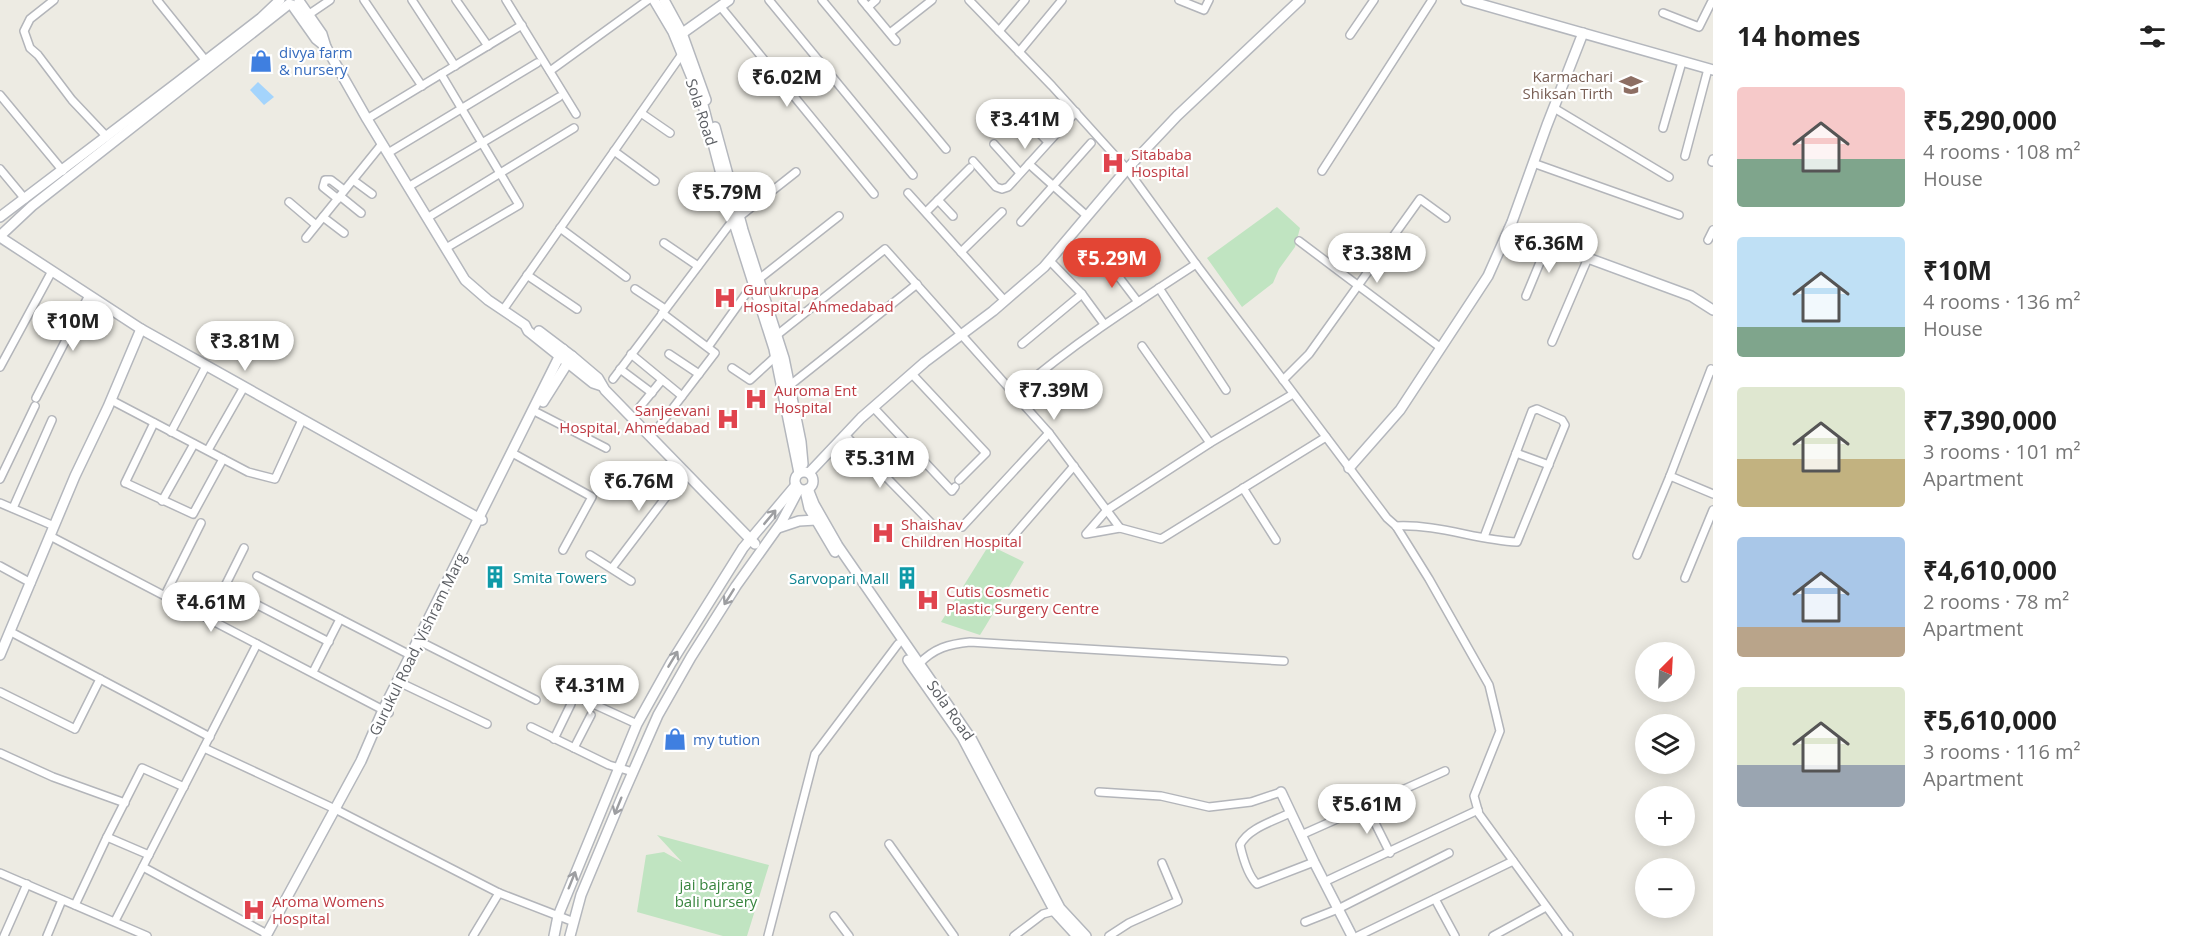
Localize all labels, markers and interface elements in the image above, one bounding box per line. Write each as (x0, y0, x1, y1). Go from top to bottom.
text: 14 homes (1737, 18, 1861, 54)
icon: filters (2136, 20, 2169, 53)
place label: divya farm & nursery (279, 42, 353, 79)
shop icon: divya farm & nursery (248, 48, 274, 74)
pin: ₹6.02M (738, 57, 836, 108)
text: ₹6.02M (752, 63, 822, 90)
place label: Karmachari Shiksan Tirth (1523, 66, 1613, 103)
school or university icon: Karmachari Shiksan Tirth (1618, 72, 1644, 98)
street label: Sola Road (682, 76, 722, 148)
pin: ₹3.41M (976, 99, 1074, 150)
text: ₹5,290,000 (1923, 102, 2057, 138)
text: ₹3.41M (990, 105, 1060, 132)
icon: home (1785, 111, 1857, 183)
text: 4 rooms · 108 m² (1923, 138, 2081, 165)
place label: Sitababa Hospital (1131, 144, 1192, 181)
hospital icon: Sitababa Hospital (1100, 150, 1126, 176)
text: House (1923, 165, 1983, 192)
pin: ₹5.79M (678, 172, 776, 223)
text: ₹5.79M (692, 178, 762, 205)
pin: ₹6.36M (1500, 223, 1598, 274)
text: ₹6.36M (1514, 229, 1584, 256)
pin: ₹3.38M (1328, 233, 1426, 284)
pin: ₹5.29M (1063, 238, 1161, 289)
text: ₹3.38M (1342, 239, 1412, 266)
text: ₹5.29M (1077, 244, 1147, 271)
text: ₹10M (1923, 252, 1992, 288)
icon: home (1785, 261, 1857, 333)
place label: Gurukrupa Hospital, Ahmedabad (743, 279, 894, 316)
hospital icon: Gurukrupa Hospital, Ahmedabad (712, 285, 738, 311)
text: 4 rooms · 136 m² (1923, 288, 2081, 315)
pin: ₹10M (37, 301, 109, 352)
text: ₹10M (46, 307, 100, 334)
text: House (1923, 315, 1983, 342)
pin: ₹3.81M (196, 321, 294, 372)
text: ₹3.81M (210, 327, 280, 354)
pin: ₹7.39M (1005, 370, 1103, 421)
text: ₹7.39M (1019, 376, 1089, 403)
place label: Auroma Ent Hospital (774, 380, 857, 417)
hospital icon: Auroma Ent Hospital (743, 386, 769, 412)
place label: Sanjeevani Hospital, Ahmedabad (559, 400, 710, 437)
text: ₹7,390,000 (1923, 402, 2057, 438)
hospital icon: Sanjeevani Hospital, Ahmedabad (715, 406, 741, 432)
icon: home (1785, 411, 1857, 483)
pin: ₹5.31M (831, 438, 929, 489)
text: 3 rooms · 101 m² (1923, 438, 2081, 465)
text: ₹5.31M (845, 444, 915, 471)
pin: ₹6.76M (590, 461, 688, 512)
text: Apartment (1923, 465, 2023, 492)
text: ₹6.76M (604, 467, 674, 494)
one-way arrow (763, 509, 776, 525)
place label: Shaishav Children Hospital (901, 514, 1022, 551)
hospital icon: Shaishav Children Hospital (870, 520, 896, 546)
street label: Gurukul Road, Vishram Marg (364, 549, 470, 739)
text: ₹4,610,000 (1923, 552, 2057, 588)
icon: home (1785, 561, 1857, 633)
building icon: Smita Towers (482, 564, 508, 590)
building icon: Sarvopari Mall (894, 565, 920, 591)
place label: Smita Towers (513, 567, 607, 587)
place label: Sarvopari Mall (789, 568, 889, 588)
place label: Cutis Cosmetic Plastic Surgery Centre (946, 581, 1099, 618)
pin: ₹4.61M (162, 582, 260, 633)
hospital icon: Cutis Cosmetic Plastic Surgery Centre (915, 587, 941, 613)
text: ₹4.61M (176, 588, 246, 615)
text: 2 rooms · 78 m² (1923, 588, 2069, 615)
one-way arrow (723, 589, 735, 605)
text: Apartment (1923, 615, 2023, 642)
north arrow (1635, 642, 1695, 702)
map controls (1635, 642, 1695, 918)
one-way arrow (668, 651, 680, 668)
pin: ₹4.31M (541, 665, 639, 716)
text: ₹4.31M (555, 671, 625, 698)
street label: Sola Road (923, 676, 979, 744)
text: ₹5,610,000 (1923, 702, 2057, 738)
icon: home (1785, 711, 1857, 783)
button: layers (1635, 714, 1695, 774)
shop icon: my tution (662, 726, 688, 752)
place label: my tution (693, 729, 760, 749)
text: 3 rooms · 116 m² (1923, 738, 2081, 765)
text: Apartment (1923, 765, 2023, 792)
pin: ₹5.61M (1318, 784, 1416, 835)
button: + (1635, 786, 1695, 846)
text: ₹5.61M (1332, 790, 1402, 817)
one-way arrow (612, 796, 623, 815)
button: − (1635, 858, 1695, 918)
one-way arrow (567, 872, 578, 890)
park label: jai bajrang bali nursery (675, 874, 758, 911)
place label: Aroma Womens Hospital (272, 891, 384, 928)
hospital icon: Aroma Womens Hospital (241, 897, 267, 923)

